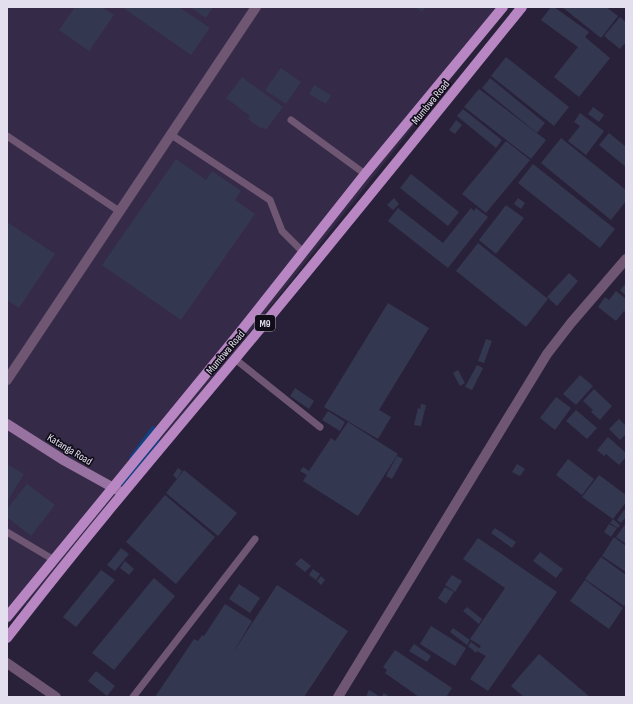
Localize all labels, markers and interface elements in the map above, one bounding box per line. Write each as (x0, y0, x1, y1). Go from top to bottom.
street label: Mumbwa Road (409, 77, 452, 127)
road number: M9 (255, 315, 275, 331)
street label: Mumbwa Road (203, 328, 248, 377)
street label: Katanga Road (45, 431, 95, 468)

